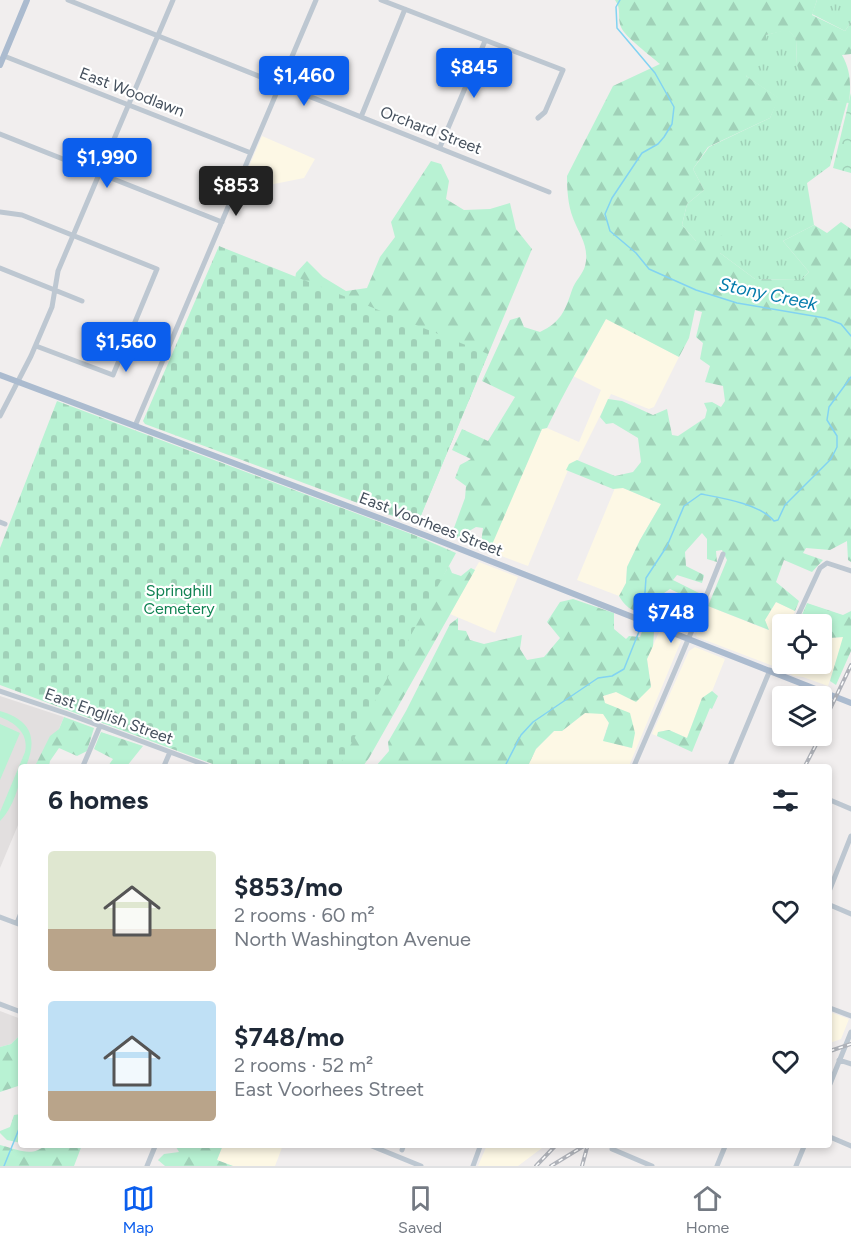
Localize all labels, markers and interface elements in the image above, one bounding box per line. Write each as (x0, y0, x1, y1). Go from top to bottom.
pin: $845 (438, 48, 510, 99)
text: $845 (450, 55, 498, 79)
pin: $1,460 (255, 56, 353, 107)
street label: East Woodlawn (77, 63, 187, 121)
text: $1,460 (273, 63, 335, 87)
street label: Orchard Street (378, 102, 484, 158)
pin: $1,990 (58, 138, 156, 189)
text: $1,990 (77, 145, 137, 169)
pin: $853 (200, 166, 272, 217)
text: $853 (213, 173, 259, 197)
water label: Stony Creek (717, 273, 820, 315)
pin: $1,560 (77, 322, 175, 373)
text: $1,560 (96, 329, 156, 353)
street label: East Voorhees Street (357, 488, 505, 560)
park label: Springhill Cemetery (143, 581, 215, 618)
pin: $748 (635, 593, 707, 644)
text: $748 (647, 600, 695, 624)
map controls (772, 614, 832, 746)
button: locate (772, 614, 832, 674)
street label: East English Street (42, 684, 176, 748)
button: layers (772, 686, 832, 746)
text: 6 homes (48, 784, 148, 816)
icon: filters (769, 784, 802, 817)
text: $853/mo (234, 871, 343, 903)
icon: home (96, 875, 168, 947)
icon: heart (769, 895, 802, 928)
text: 2 rooms · 60 m² (234, 903, 375, 927)
text: North Washington Avenue (234, 927, 471, 951)
text: $748/mo (234, 1021, 344, 1053)
icon: home (96, 1025, 168, 1097)
icon: heart (769, 1045, 802, 1078)
text: 2 rooms · 52 m² (234, 1053, 373, 1077)
text: East Voorhees Street (234, 1077, 424, 1101)
tab: Map (122, 1182, 155, 1237)
tab: Saved (398, 1182, 442, 1237)
tab: Home (686, 1182, 729, 1237)

